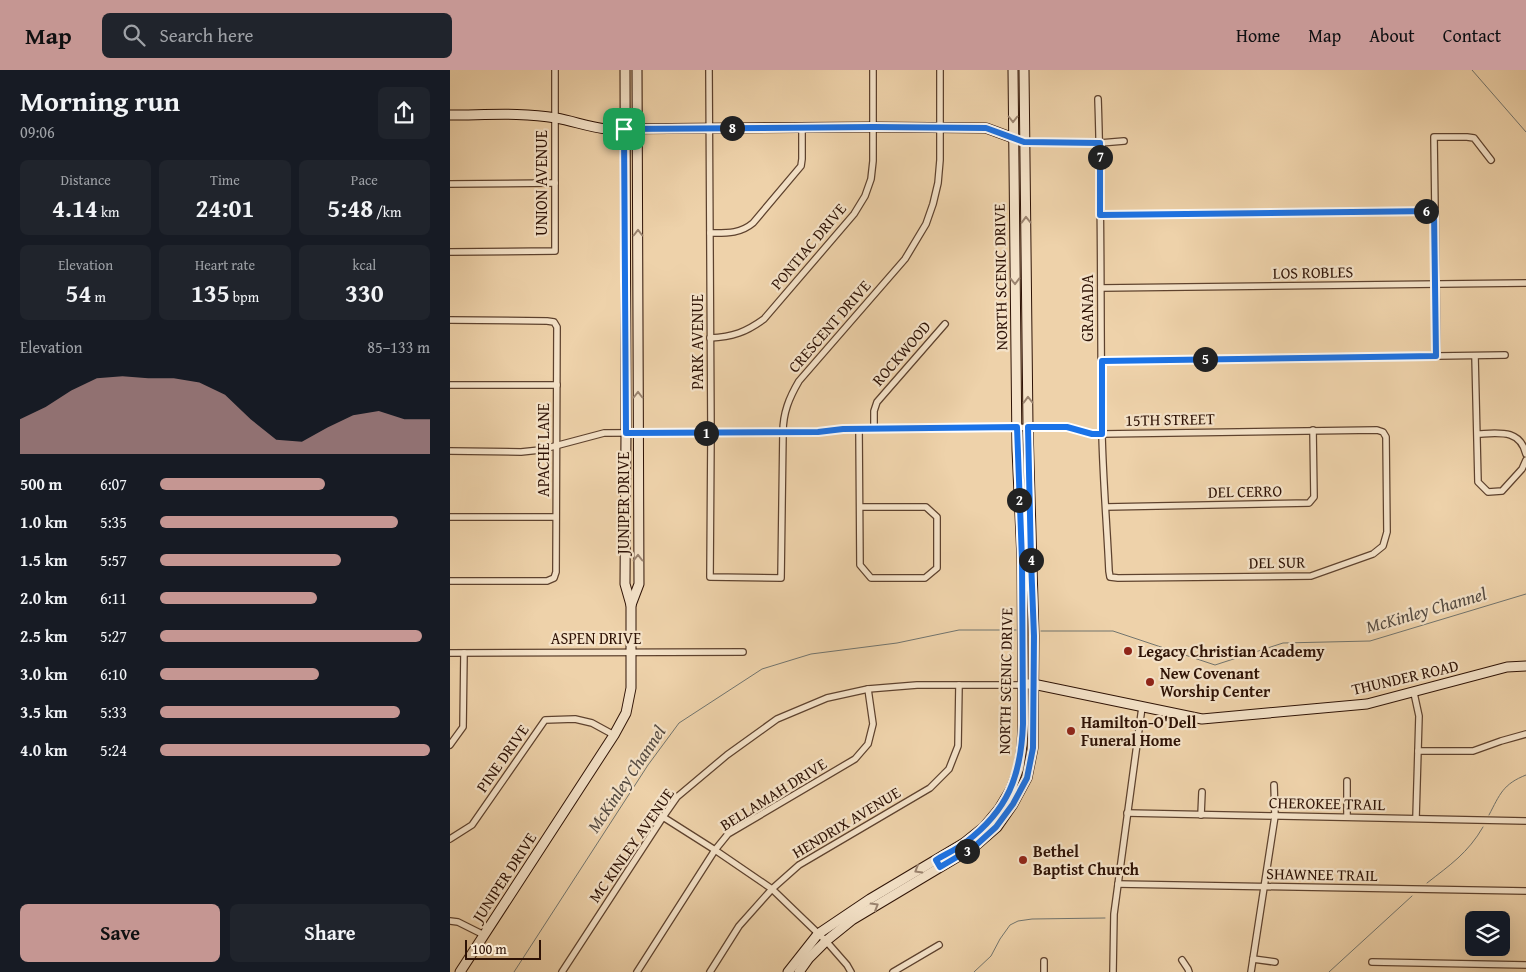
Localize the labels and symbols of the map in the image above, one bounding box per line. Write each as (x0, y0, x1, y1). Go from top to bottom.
pin (603, 108, 645, 150)
one-way arrow (1008, 115, 1018, 123)
pin: 8 (720, 116, 744, 140)
street label: UNION AVENUE (529, 130, 553, 236)
pin: 7 (1088, 144, 1112, 170)
street label: PONTIAC DRIVE (764, 197, 852, 295)
pin: 6 (1414, 198, 1438, 224)
street label: NORTH SCENIC DRIVE (987, 203, 1013, 351)
one-way arrow (1021, 215, 1031, 223)
one-way arrow (633, 228, 643, 236)
street label: LOS ROBLES (1273, 259, 1354, 285)
street label: CRESCENT DRIVE (782, 274, 876, 378)
street label: GRANADA (1075, 274, 1099, 342)
one-way arrow (1010, 278, 1020, 285)
street label: PARK AVENUE (685, 294, 709, 390)
street label: ROCKWOOD (866, 315, 936, 391)
pin: 5 (1192, 346, 1218, 372)
one-way arrow (633, 391, 643, 398)
one-way arrow (1023, 395, 1033, 403)
street label: APACHE LANE (531, 403, 555, 497)
street label: 15TH STREET (1125, 406, 1215, 432)
pin: 1 (694, 420, 718, 446)
street label: JUNIPER DRIVE (611, 452, 635, 556)
street label: DEL CERRO (1208, 478, 1283, 504)
pin: 2 (1006, 488, 1032, 512)
pin: 4 (1018, 548, 1044, 572)
street label: DEL SUR (1248, 549, 1306, 574)
one-way arrow (633, 553, 644, 561)
water label: McKinley Channel (1363, 580, 1490, 640)
street label: NORTH SCENIC DRIVE (992, 607, 1018, 755)
street label: ASPEN DRIVE (551, 626, 641, 650)
place label: Legacy Christian Academy (1138, 639, 1325, 663)
marker: Legacy Christian Academy (1122, 645, 1134, 657)
street label: THUNDER ROAD (1349, 653, 1461, 701)
place label: New Covenant Worship Center (1160, 661, 1271, 703)
marker: New Covenant Worship Center (1144, 676, 1156, 688)
place label: Hamilton-O'Dell Funeral Home (1081, 710, 1197, 752)
street label: PINE DRIVE (470, 719, 534, 797)
water label: McKinley Channel (580, 720, 672, 838)
marker: Hamilton-O'Dell Funeral Home (1065, 725, 1077, 737)
street label: BELLAMAH DRIVE (715, 752, 831, 836)
street label: HENDRIX AVENUE (787, 780, 905, 864)
street label: MC KINLEY AVENUE (582, 783, 680, 907)
street label: CHEROKEE TRAIL (1269, 790, 1385, 816)
street label: JUNIPER DRIVE (465, 827, 542, 928)
pin: 3 (954, 838, 980, 864)
place label: Bethel Baptist Church (1033, 839, 1140, 881)
marker: Bethel Baptist Church (1017, 854, 1029, 866)
street label: SHAWNEE TRAIL (1266, 861, 1378, 887)
one-way arrow (915, 864, 924, 874)
one-way arrow (869, 903, 878, 912)
scale bar (465, 937, 541, 960)

